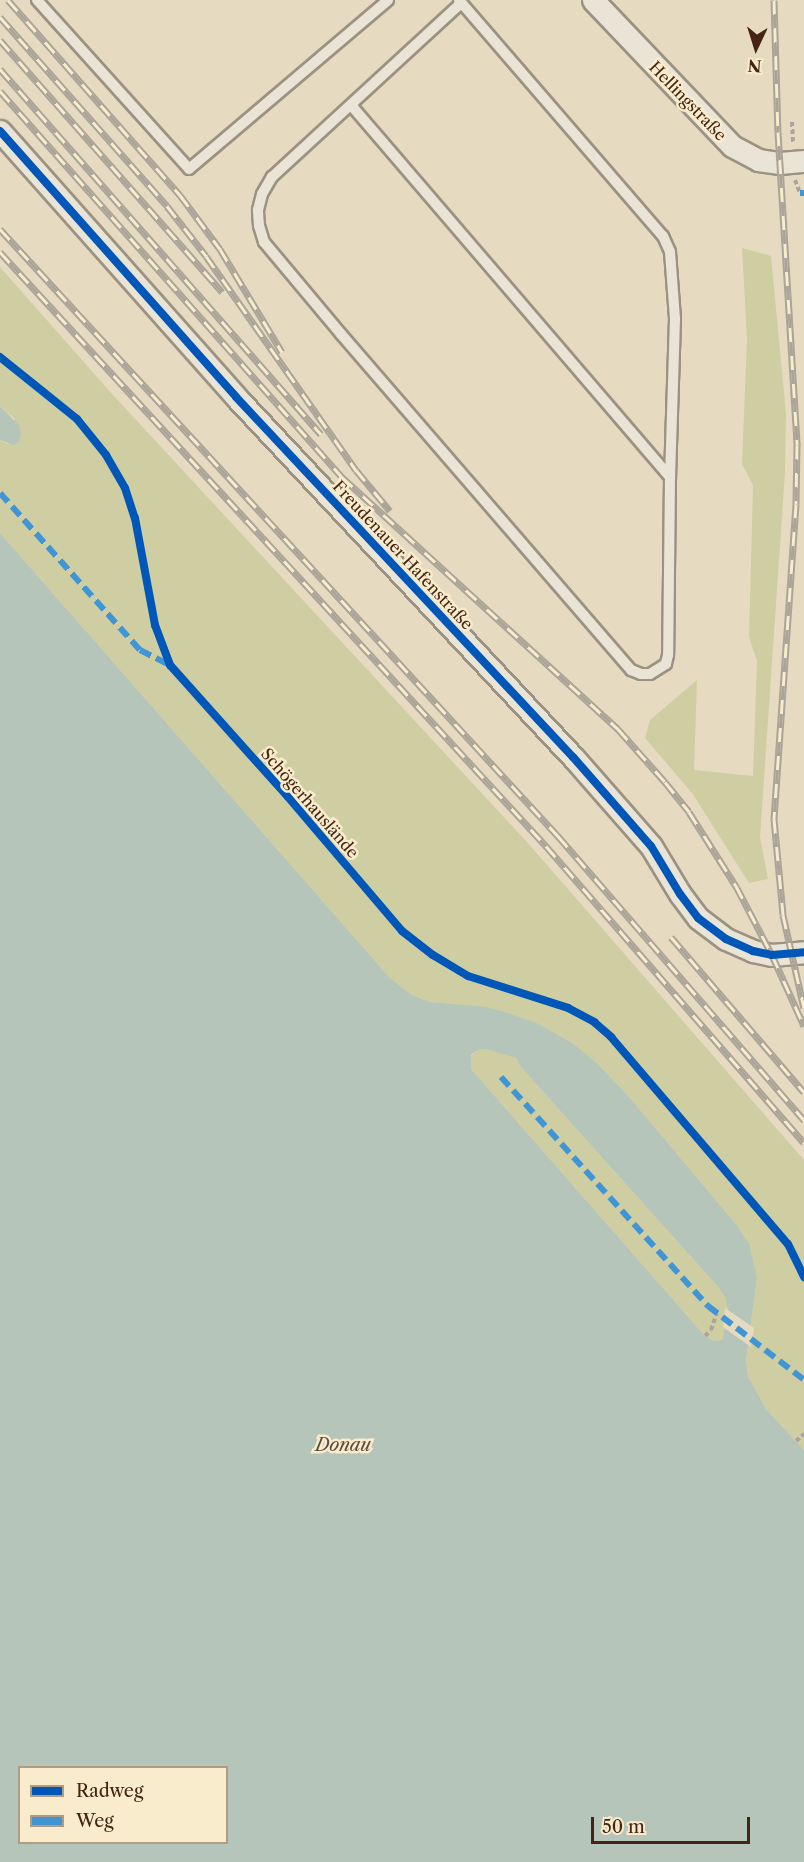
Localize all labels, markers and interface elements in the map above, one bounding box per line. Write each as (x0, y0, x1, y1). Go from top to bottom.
north arrow (726, 18, 786, 78)
text: N (747, 55, 762, 76)
street label: Hellingstraße (645, 57, 731, 145)
street label: Freudenauer Hafenstraße (329, 476, 477, 634)
street label: Schögerhauslände (257, 744, 363, 862)
water label: Donau (315, 1434, 371, 1456)
legend (18, 1766, 228, 1844)
text: Radweg (76, 1780, 143, 1802)
scale bar (594, 1805, 753, 1843)
text: Weg (76, 1810, 114, 1832)
text: 50 m (602, 1816, 645, 1838)

